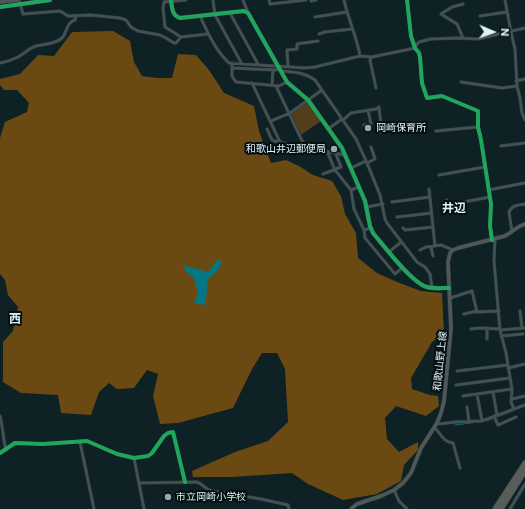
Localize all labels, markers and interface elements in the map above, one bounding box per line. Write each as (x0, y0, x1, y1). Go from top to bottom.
north arrow (473, 12, 513, 52)
text: N (499, 28, 512, 37)
place label: 岡崎保育所 (376, 122, 426, 134)
marker: 岡崎保育所 (363, 123, 373, 133)
place label: 和歌山井辺郵便局 (246, 143, 326, 155)
marker: 和歌山井辺郵便局 (329, 144, 339, 154)
district label: 井辺 (442, 201, 466, 215)
district label: 西 (9, 312, 21, 326)
street label: 和歌山野上線 (431, 331, 449, 391)
place label: 市立岡崎小学校 (176, 491, 246, 503)
marker: 市立岡崎小学校 (163, 492, 173, 502)

